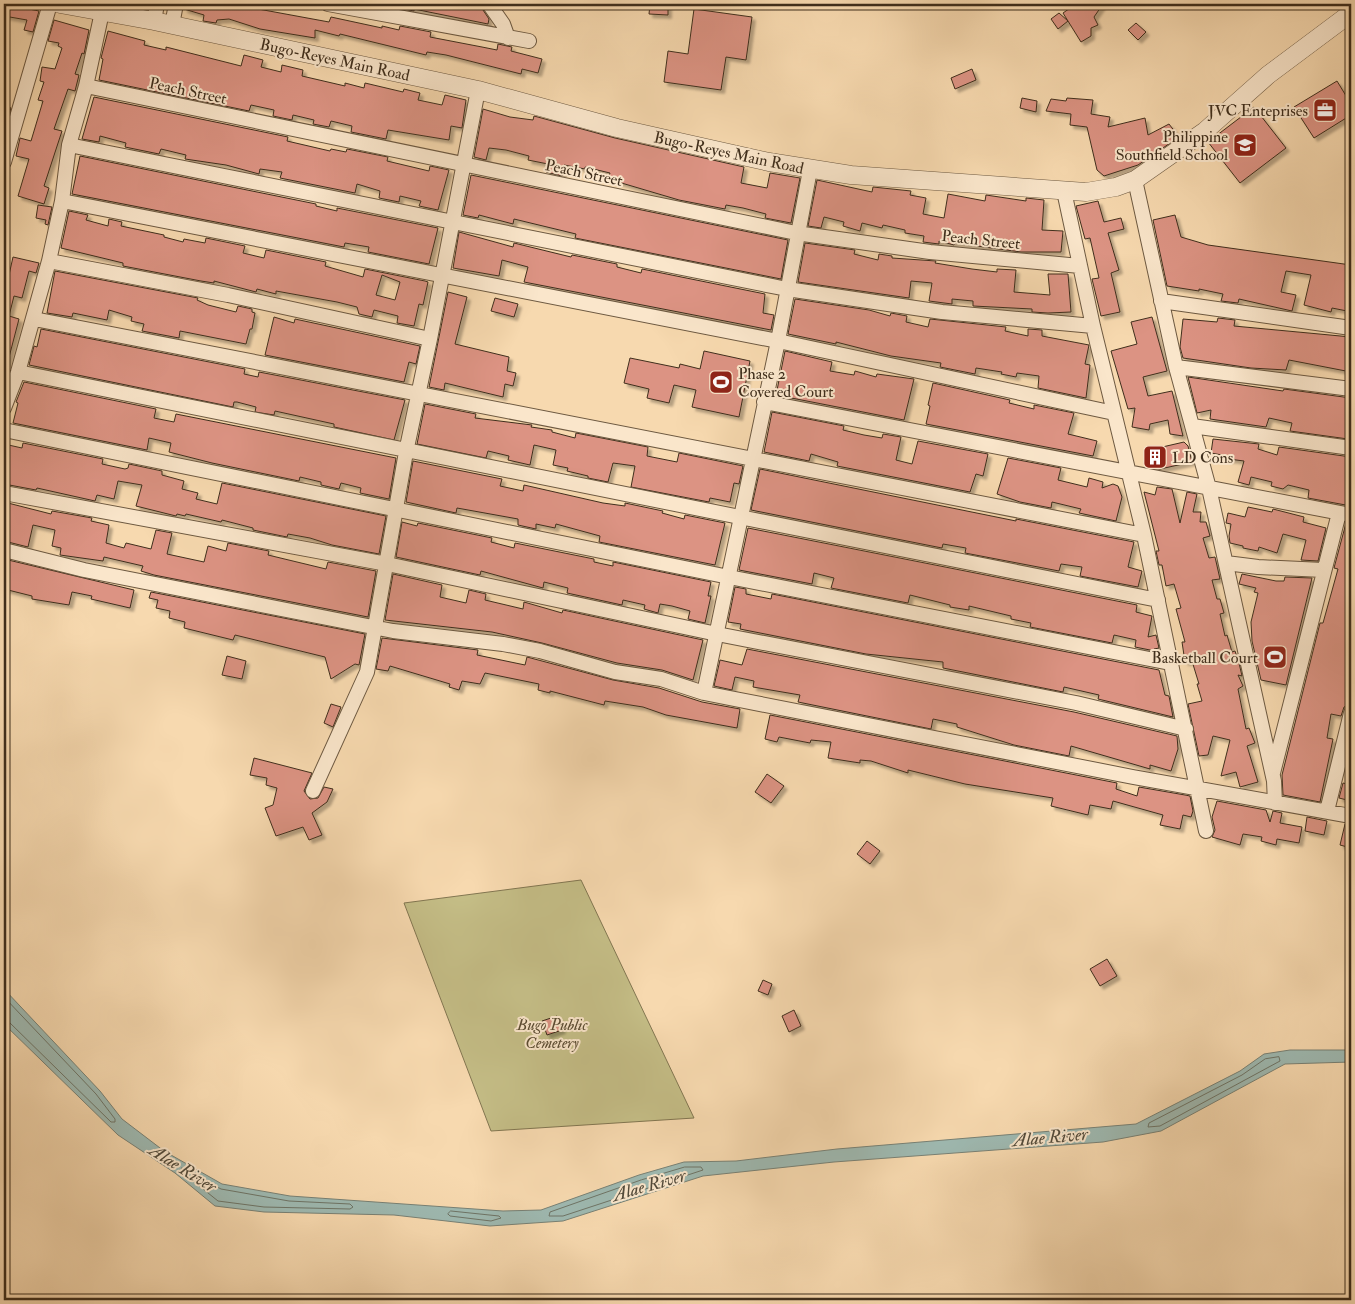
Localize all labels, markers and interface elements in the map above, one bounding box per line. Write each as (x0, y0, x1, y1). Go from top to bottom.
street label: Bugo-Reyes Main Road (258, 34, 412, 86)
street label: Peach Street (147, 73, 229, 109)
office icon: JVC Enteprises (1312, 97, 1338, 123)
place label: JVC Enteprises (1207, 101, 1308, 122)
street label: Bugo-Reyes Main Road (652, 127, 806, 179)
place label: Philippine Southfield School (1116, 127, 1228, 165)
school or university icon: Philippine Southfield School (1232, 132, 1258, 158)
street label: Peach Street (543, 155, 625, 191)
street label: Peach Street (941, 226, 1021, 254)
place label: Phase 2 Covered Court (738, 364, 833, 402)
sports icon: Phase 2 Covered Court (708, 369, 734, 395)
building icon: LD Cons (1142, 444, 1168, 470)
place label: LD Cons (1172, 448, 1233, 468)
sports icon: Basketball Court (1262, 644, 1288, 670)
place label: Basketball Court (1151, 648, 1258, 668)
park label: Bugo Public Cemetery (516, 1015, 588, 1053)
water label: Alae River (1009, 1123, 1090, 1152)
water label: Alae River (143, 1138, 222, 1199)
water label: Alae River (608, 1164, 690, 1207)

